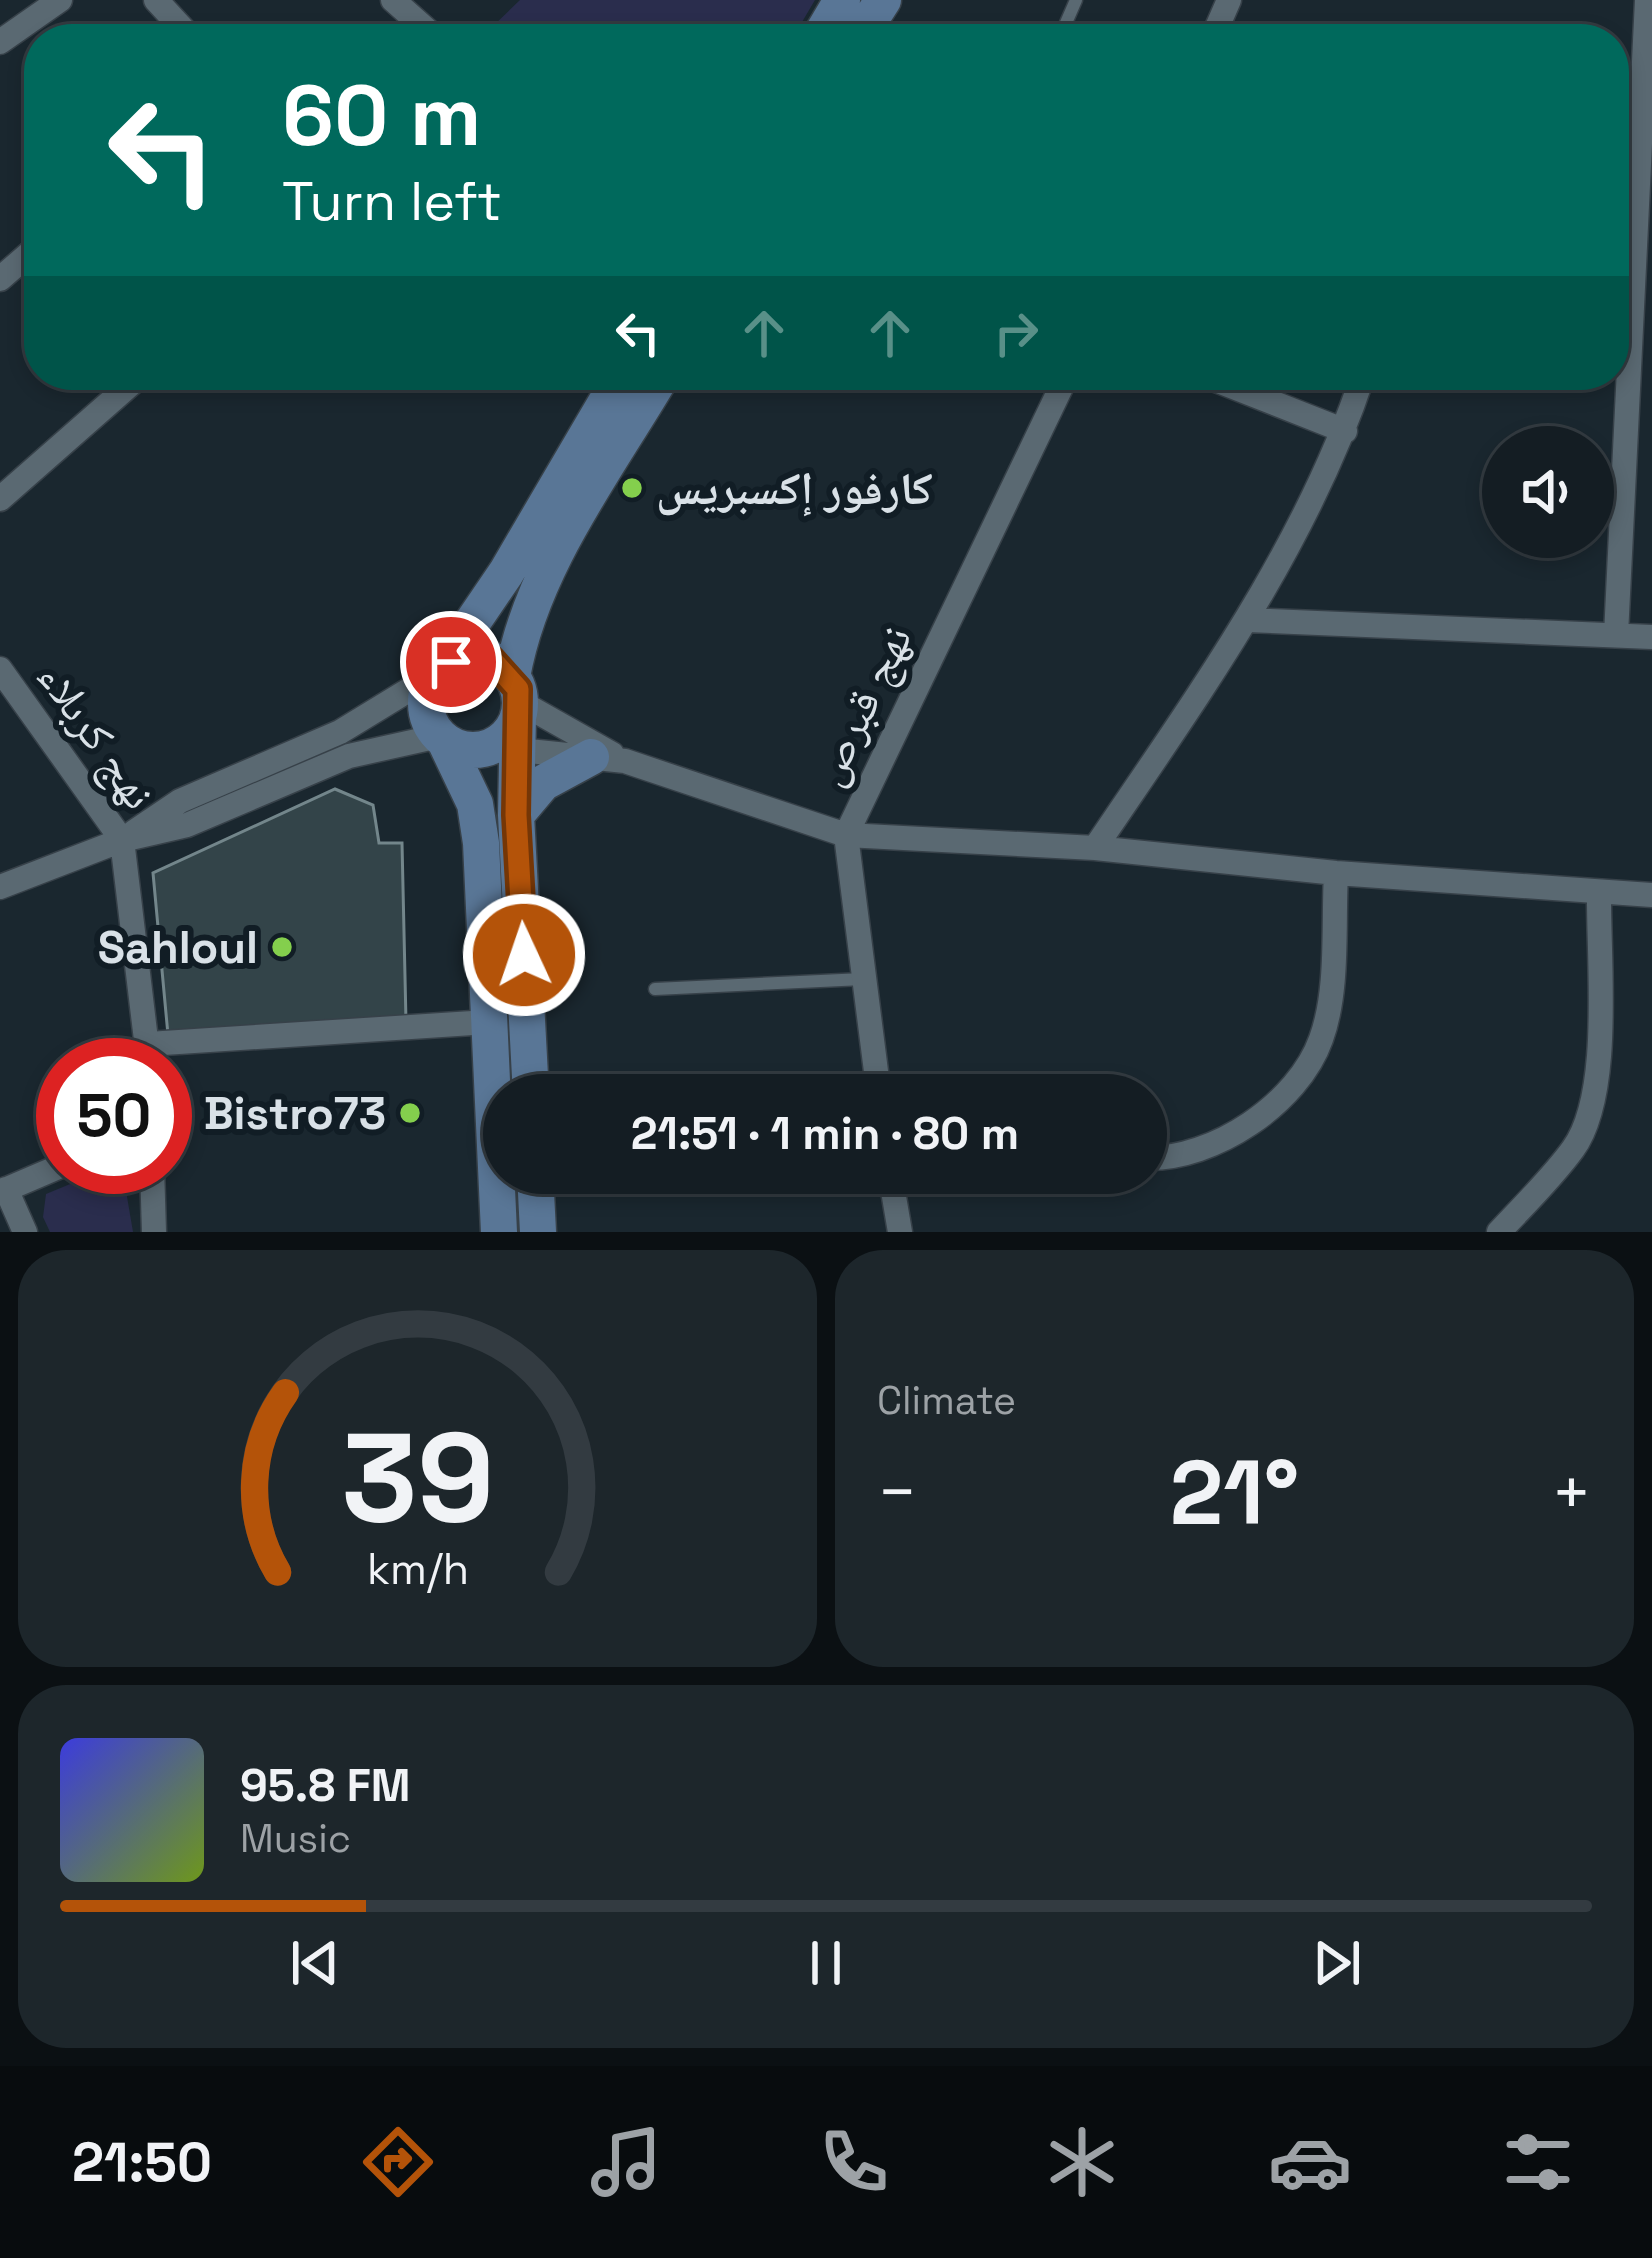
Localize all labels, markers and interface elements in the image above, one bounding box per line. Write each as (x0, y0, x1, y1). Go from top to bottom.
text: 60 m (282, 62, 481, 170)
icon: left (84, 72, 240, 228)
text: Turn left (282, 167, 502, 236)
icon: left (605, 300, 671, 366)
icon: ahead (731, 300, 797, 366)
icon: ahead (857, 300, 923, 366)
icon: right (983, 300, 1049, 366)
map controls (1482, 426, 1614, 558)
button: sound (1482, 426, 1614, 558)
place label: كارفور إكسبريس (656, 460, 933, 517)
marker: كارفور إكسبريس (619, 475, 645, 501)
pin (400, 611, 502, 713)
street label: نهج قبرص (798, 616, 924, 794)
icon: arrive (418, 629, 484, 695)
street label: نهج كربلاء (25, 650, 168, 820)
position arrow (461, 892, 587, 1018)
place label: Sahloul (98, 919, 258, 976)
marker: Sahloul (269, 934, 295, 960)
speed limit sign: 50 (36, 1038, 192, 1194)
place label: Bistro73 (204, 1085, 386, 1142)
marker: Bistro73 (397, 1100, 423, 1126)
text: 21:51 · 1 min · 80 m (631, 1105, 1019, 1162)
text: Climate (877, 1376, 1016, 1425)
text: 39 (341, 1398, 494, 1557)
text: 21° (1170, 1435, 1299, 1550)
text: − (877, 1450, 918, 1534)
text: + (1551, 1450, 1592, 1534)
text: km/h (366, 1541, 469, 1596)
text: 95.8 FM (240, 1757, 410, 1814)
text: Music (240, 1814, 351, 1863)
icon: previous (282, 1930, 348, 1996)
icon: pause (793, 1930, 859, 1996)
icon: next (1304, 1930, 1370, 1996)
icon: directions (356, 2120, 440, 2204)
icon: music (584, 2120, 668, 2204)
icon: phone (812, 2120, 896, 2204)
icon: climate (1040, 2120, 1124, 2204)
icon: car (1268, 2120, 1352, 2204)
icon: filters (1496, 2120, 1580, 2204)
text: 21:50 (72, 2128, 212, 2197)

